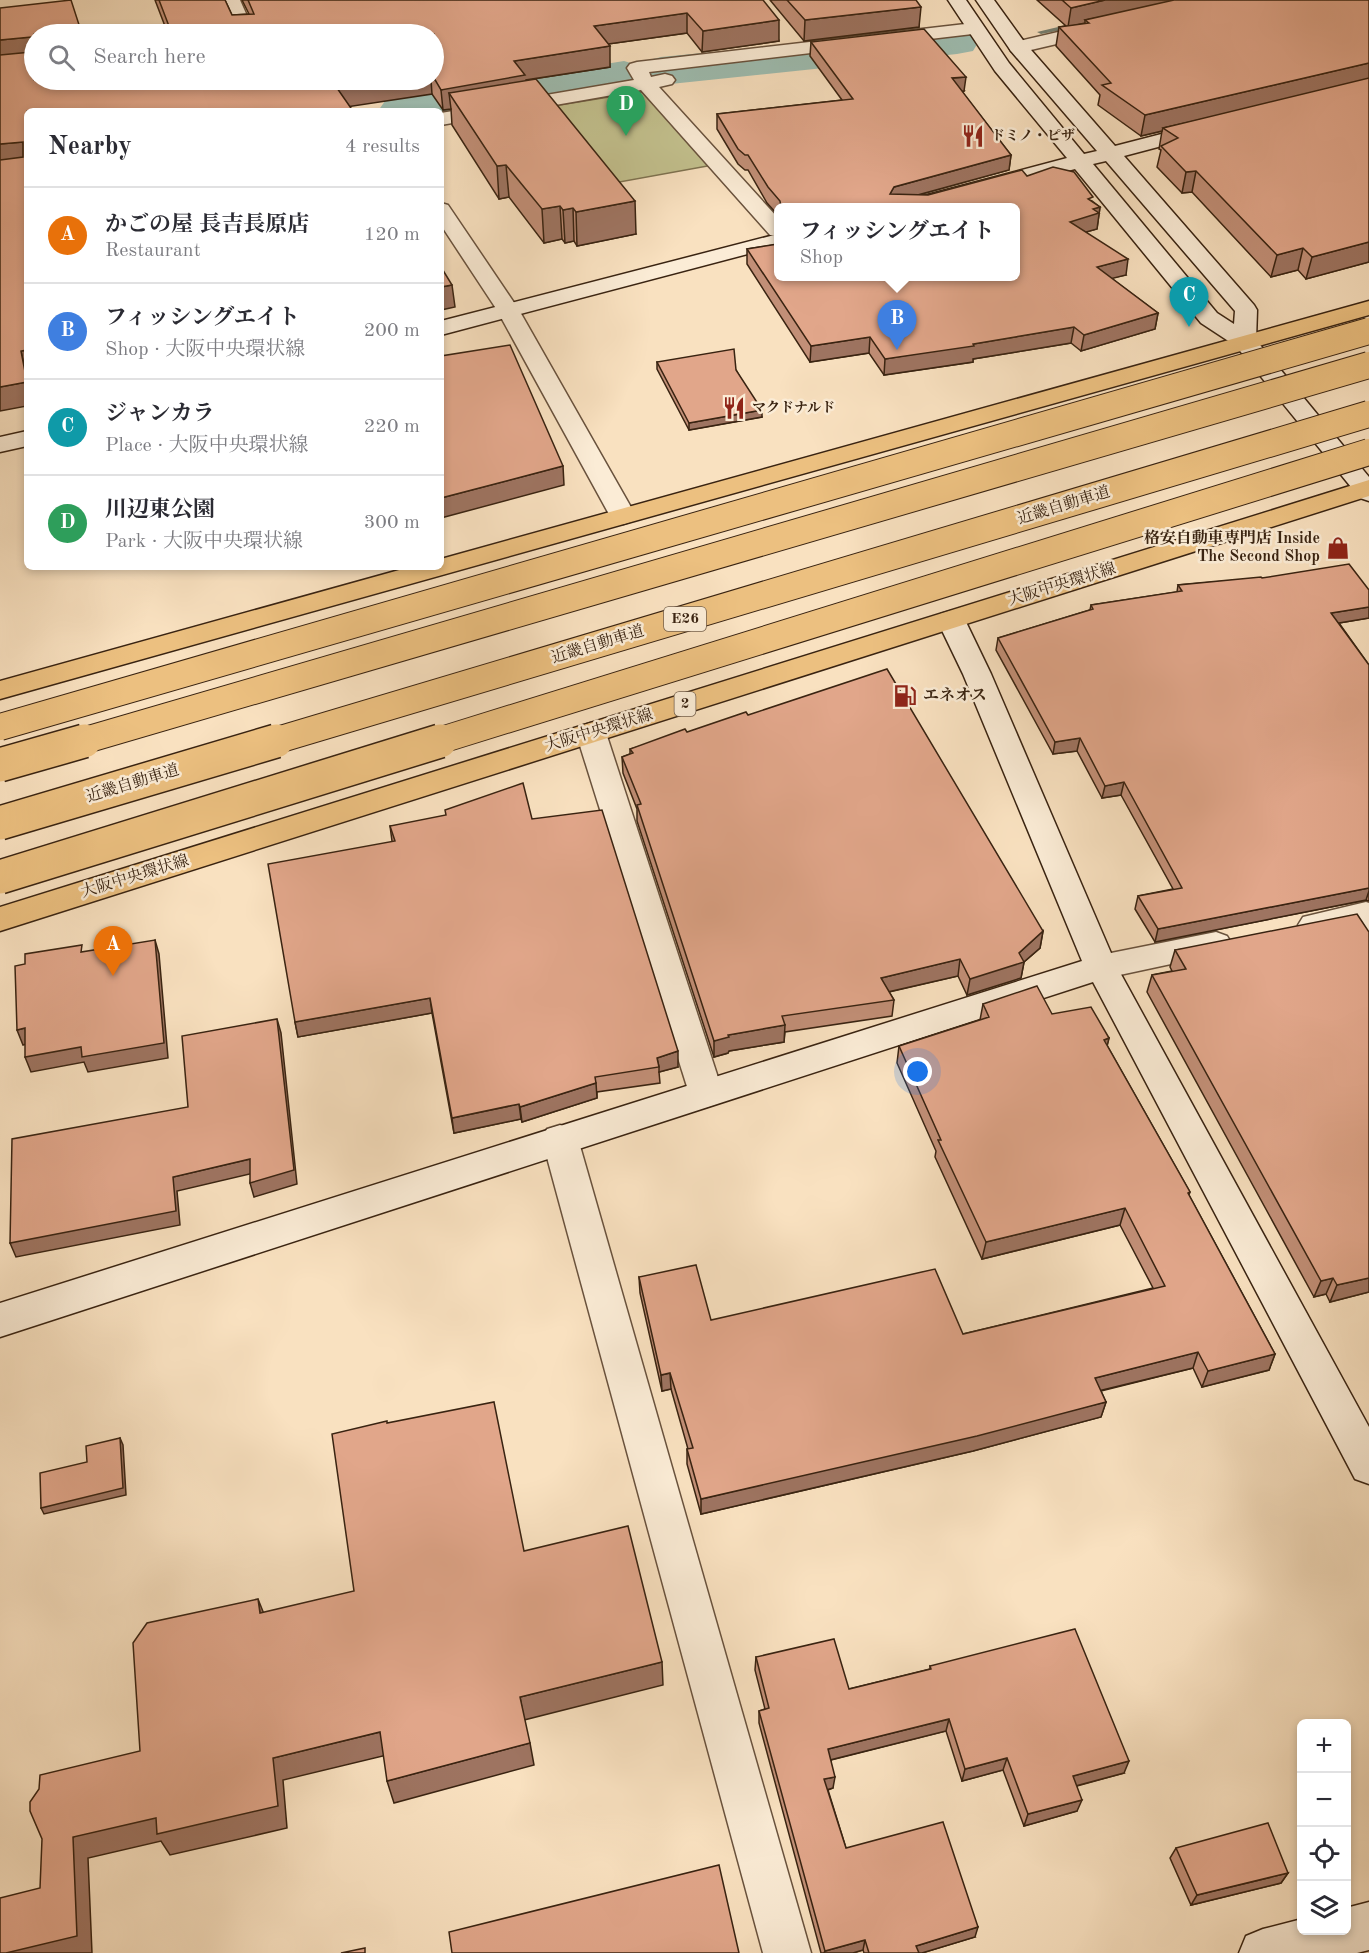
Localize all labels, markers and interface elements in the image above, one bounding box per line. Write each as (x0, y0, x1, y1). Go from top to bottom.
search box (24, 24, 444, 90)
icon: search (45, 41, 78, 74)
text: Search here (93, 46, 206, 68)
pin: D (606, 86, 646, 136)
restaurant icon: ドミノ・ピザ (960, 123, 986, 149)
place label: ドミノ・ピザ (991, 128, 1075, 143)
text: Nearby (48, 134, 132, 160)
text: 4 results (345, 137, 420, 157)
popup (774, 203, 1020, 281)
text: かごの屋 長吉長原店 (105, 214, 309, 236)
text: フィッシングエイト (800, 221, 994, 243)
text: A (60, 225, 75, 245)
text: 120 m (364, 225, 420, 245)
text: Restaurant (105, 241, 201, 261)
text: Shop (800, 248, 843, 268)
pin: C (1170, 278, 1208, 327)
pin: B (878, 300, 916, 350)
text: フィッシングエイト (105, 307, 300, 329)
text: B (60, 321, 75, 341)
text: 200 m (364, 321, 420, 341)
text: Shop · 大阪中央環状線 (105, 340, 305, 360)
restaurant icon: マクドナルド (721, 395, 747, 421)
place label: マクドナルド (752, 400, 835, 415)
text: ジャンカラ (105, 403, 215, 425)
text: C (61, 417, 74, 437)
text: 220 m (364, 417, 420, 437)
text: Place · 大阪中央環状線 (105, 436, 309, 456)
street label: 近畿自動車道 (1015, 482, 1112, 528)
text: 川辺東公園 (105, 499, 215, 521)
text: D (60, 513, 75, 533)
text: 300 m (364, 513, 420, 533)
place label: 格安自動車専門店 Inside The Second Shop (1144, 529, 1320, 565)
text: Park · 大阪中央環状線 (105, 532, 303, 552)
shop icon: 格安自動車専門店 Inside The Second Shop (1325, 535, 1351, 561)
street label: 大阪中央環状線 (1006, 559, 1118, 609)
road number: E26 (664, 607, 706, 631)
street label: 近畿自動車道 (549, 621, 646, 667)
fuel station icon: エネオス (892, 683, 918, 709)
place label: エネオス (923, 686, 987, 704)
road number: 2 (674, 692, 696, 716)
street label: 大阪中央環状線 (543, 705, 655, 755)
street label: 近畿自動車道 (84, 760, 181, 806)
street label: 大阪中央環状線 (79, 851, 191, 901)
pin: A (94, 926, 132, 976)
your location (903, 1057, 932, 1086)
map controls (1297, 1719, 1351, 1935)
button: + (1297, 1719, 1351, 1773)
button: − (1297, 1773, 1351, 1827)
button: locate (1297, 1827, 1351, 1881)
button: layers (1297, 1881, 1351, 1935)

